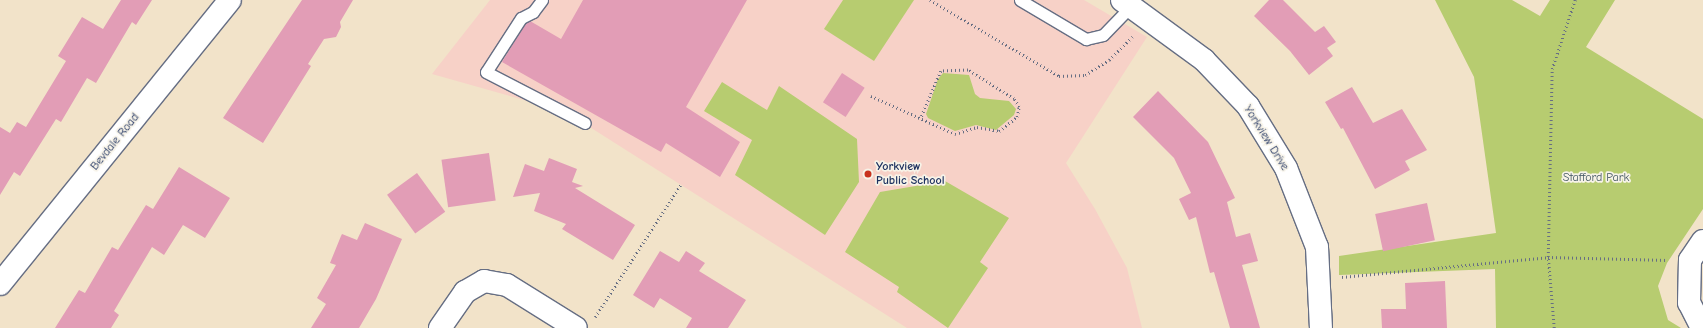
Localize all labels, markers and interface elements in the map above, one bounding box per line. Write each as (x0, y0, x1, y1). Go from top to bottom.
street label: Yorkview Drive (1240, 103, 1292, 173)
street label: Bevdale Road (88, 111, 142, 173)
place label: Yorkview Public School (876, 160, 945, 188)
marker: Yorkview Public School (863, 169, 873, 179)
park label: Stafford Park (1563, 171, 1629, 185)

